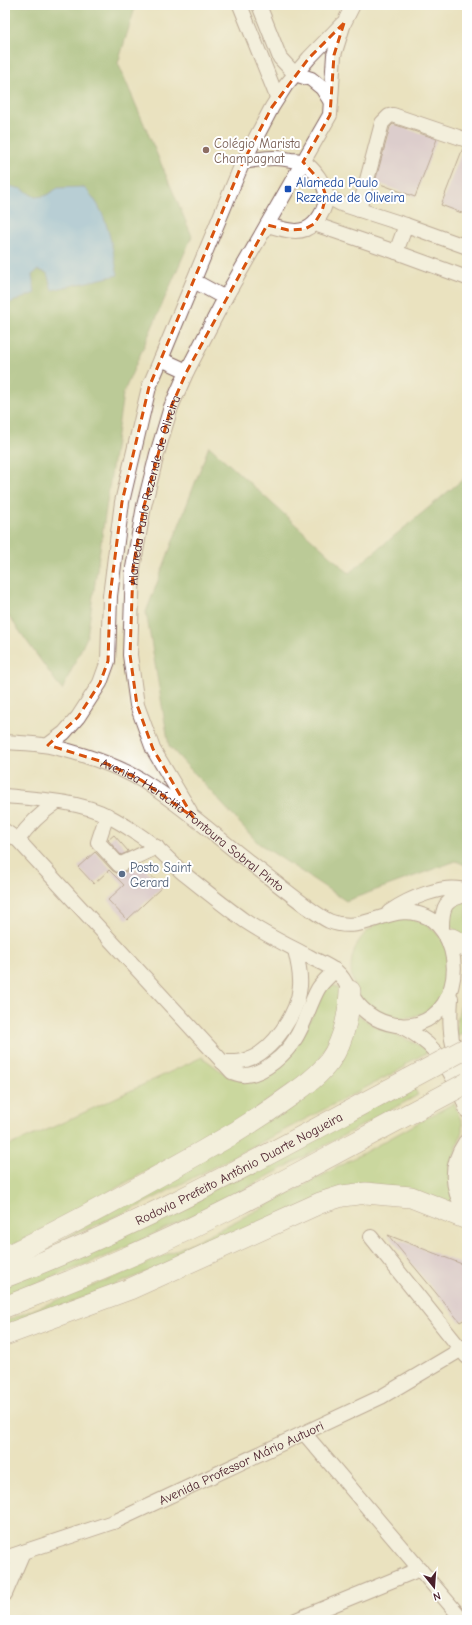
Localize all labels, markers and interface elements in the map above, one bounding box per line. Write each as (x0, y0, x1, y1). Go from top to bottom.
place label: Colégio Marista Champagnat (214, 136, 300, 166)
marker: Colégio Marista Champagnat (201, 145, 211, 155)
place label: Alameda Paulo Rezende de Oliveira (296, 175, 405, 205)
marker: Alameda Paulo Rezende de Oliveira (283, 184, 293, 194)
street label: Alameda Paulo Rezende de Oliveira (125, 392, 183, 586)
street label: Avenida Heráclito Fontoura Sobral Pinto (99, 754, 288, 894)
place label: Posto Saint Gerard (130, 860, 193, 890)
marker: Posto Saint Gerard (117, 869, 127, 879)
street label: Rodovia Prefeito Antônio Duarte Nogueira (133, 1109, 345, 1228)
street label: Avenida Professor Mário Autuori (156, 1418, 326, 1507)
north arrow (414, 1567, 454, 1607)
text: N (431, 1589, 442, 1603)

